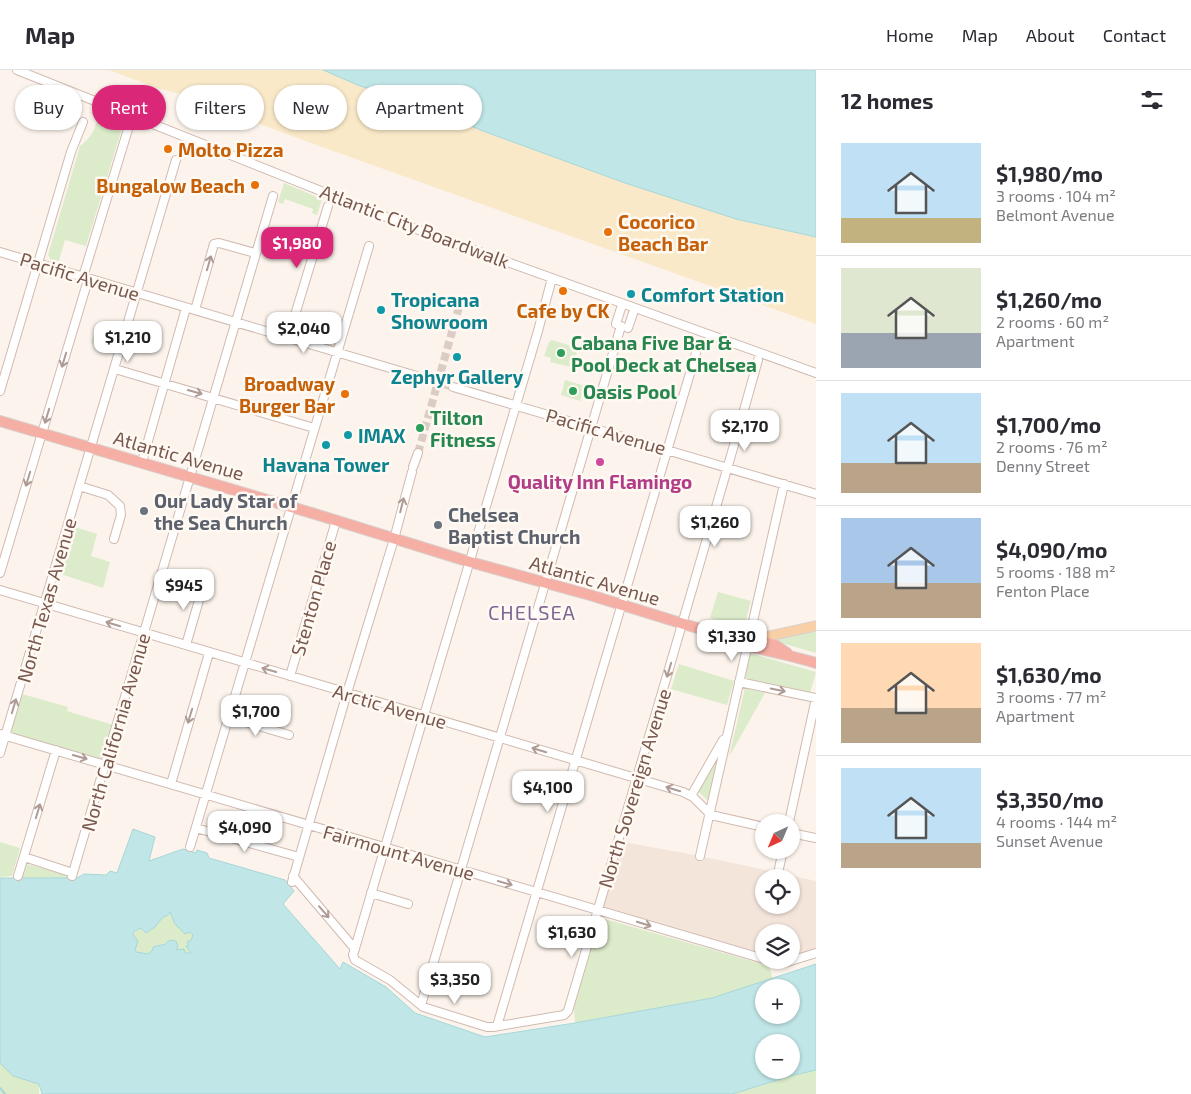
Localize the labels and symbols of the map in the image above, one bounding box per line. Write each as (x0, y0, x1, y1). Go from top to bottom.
place label: Molto Pizza (178, 138, 284, 161)
marker: Molto Pizza (162, 143, 174, 155)
place label: Bungalow Beach (96, 174, 245, 197)
marker: Bungalow Beach (249, 179, 261, 191)
street label: Atlantic City Boardwalk (317, 179, 513, 273)
place label: Cocorico Beach Bar (618, 210, 708, 255)
pin: $1,980 (256, 226, 338, 269)
marker: Cocorico Beach Bar (602, 226, 614, 238)
street label: Pacific Avenue (17, 247, 143, 305)
one-way arrow (204, 256, 214, 272)
place label: Comfort Station (641, 283, 784, 306)
marker: Cafe by CK (557, 285, 569, 297)
place label: Tropicana Showroom (391, 288, 488, 333)
marker: Comfort Station (625, 288, 637, 300)
place label: Cafe by CK (516, 299, 610, 323)
marker: Tropicana Showroom (375, 304, 387, 316)
pin: $2,040 (263, 312, 345, 354)
pin: $1,210 (87, 320, 169, 363)
place label: Cabana Five Bar & Pool Deck at Chelsea (571, 331, 757, 376)
marker: Cabana Five Bar & Pool Deck at Chelsea (555, 347, 567, 359)
one-way arrow (59, 351, 69, 367)
marker: Zephyr Gallery (451, 351, 463, 363)
place label: Zephyr Gallery (391, 365, 523, 389)
place label: Broadway Burger Bar (239, 372, 335, 417)
place label: Oasis Pool (583, 380, 678, 403)
marker: Oasis Pool (567, 385, 579, 397)
one-way arrow (187, 388, 203, 398)
marker: Broadway Burger Bar (339, 388, 351, 400)
street label: Pacific Avenue (543, 403, 669, 459)
place label: Tilton Fitness (430, 406, 496, 451)
one-way arrow (42, 407, 52, 423)
pin: $2,170 (704, 410, 786, 452)
marker: Tilton Fitness (414, 422, 426, 434)
place label: IMAX (358, 424, 406, 447)
street label: Atlantic Avenue (111, 425, 247, 485)
marker: IMAX (342, 429, 354, 441)
marker: Havana Tower (320, 439, 332, 451)
place label: Havana Tower (263, 453, 389, 476)
marker: Quality Inn Flamingo (594, 456, 606, 468)
place label: Quality Inn Flamingo (508, 470, 692, 494)
one-way arrow (23, 471, 33, 487)
place label: Our Lady Star of the Sea Church (154, 489, 299, 534)
one-way arrow (398, 498, 407, 514)
place label: Chelsea Baptist Church (448, 503, 580, 548)
marker: Our Lady Star of the Sea Church (138, 505, 150, 517)
pin: $1,260 (674, 506, 756, 548)
street label: North Texas Avenue (11, 515, 81, 685)
marker: Chelsea Baptist Church (432, 519, 444, 531)
street label: Stenton Place (286, 538, 340, 658)
street label: Atlantic Avenue (527, 550, 663, 610)
pin: $945 (154, 568, 214, 611)
district label: CHELSEA (488, 600, 576, 624)
one-way arrow (105, 619, 121, 628)
pin: $1,330 (691, 620, 773, 662)
street label: North California Avenue (76, 630, 154, 834)
one-way arrow (663, 662, 673, 678)
one-way arrow (261, 665, 277, 674)
street label: Arctic Avenue (331, 679, 449, 733)
street label: North Sovereign Avenue (593, 686, 675, 890)
one-way arrow (769, 686, 785, 695)
pin: $1,700 (215, 694, 297, 737)
one-way arrow (10, 699, 20, 715)
one-way arrow (185, 708, 195, 724)
one-way arrow (532, 744, 548, 754)
one-way arrow (72, 753, 88, 763)
pin: $4,100 (507, 770, 589, 813)
one-way arrow (665, 784, 681, 794)
one-way arrow (33, 803, 43, 819)
pin: $4,090 (204, 810, 286, 853)
north arrow (755, 814, 800, 859)
street label: Fairmount Avenue (321, 819, 477, 885)
one-way arrow (496, 878, 512, 888)
one-way arrow (318, 906, 329, 919)
pin: $1,630 (531, 916, 613, 958)
one-way arrow (636, 920, 652, 930)
pin: $3,350 (414, 962, 496, 1005)

